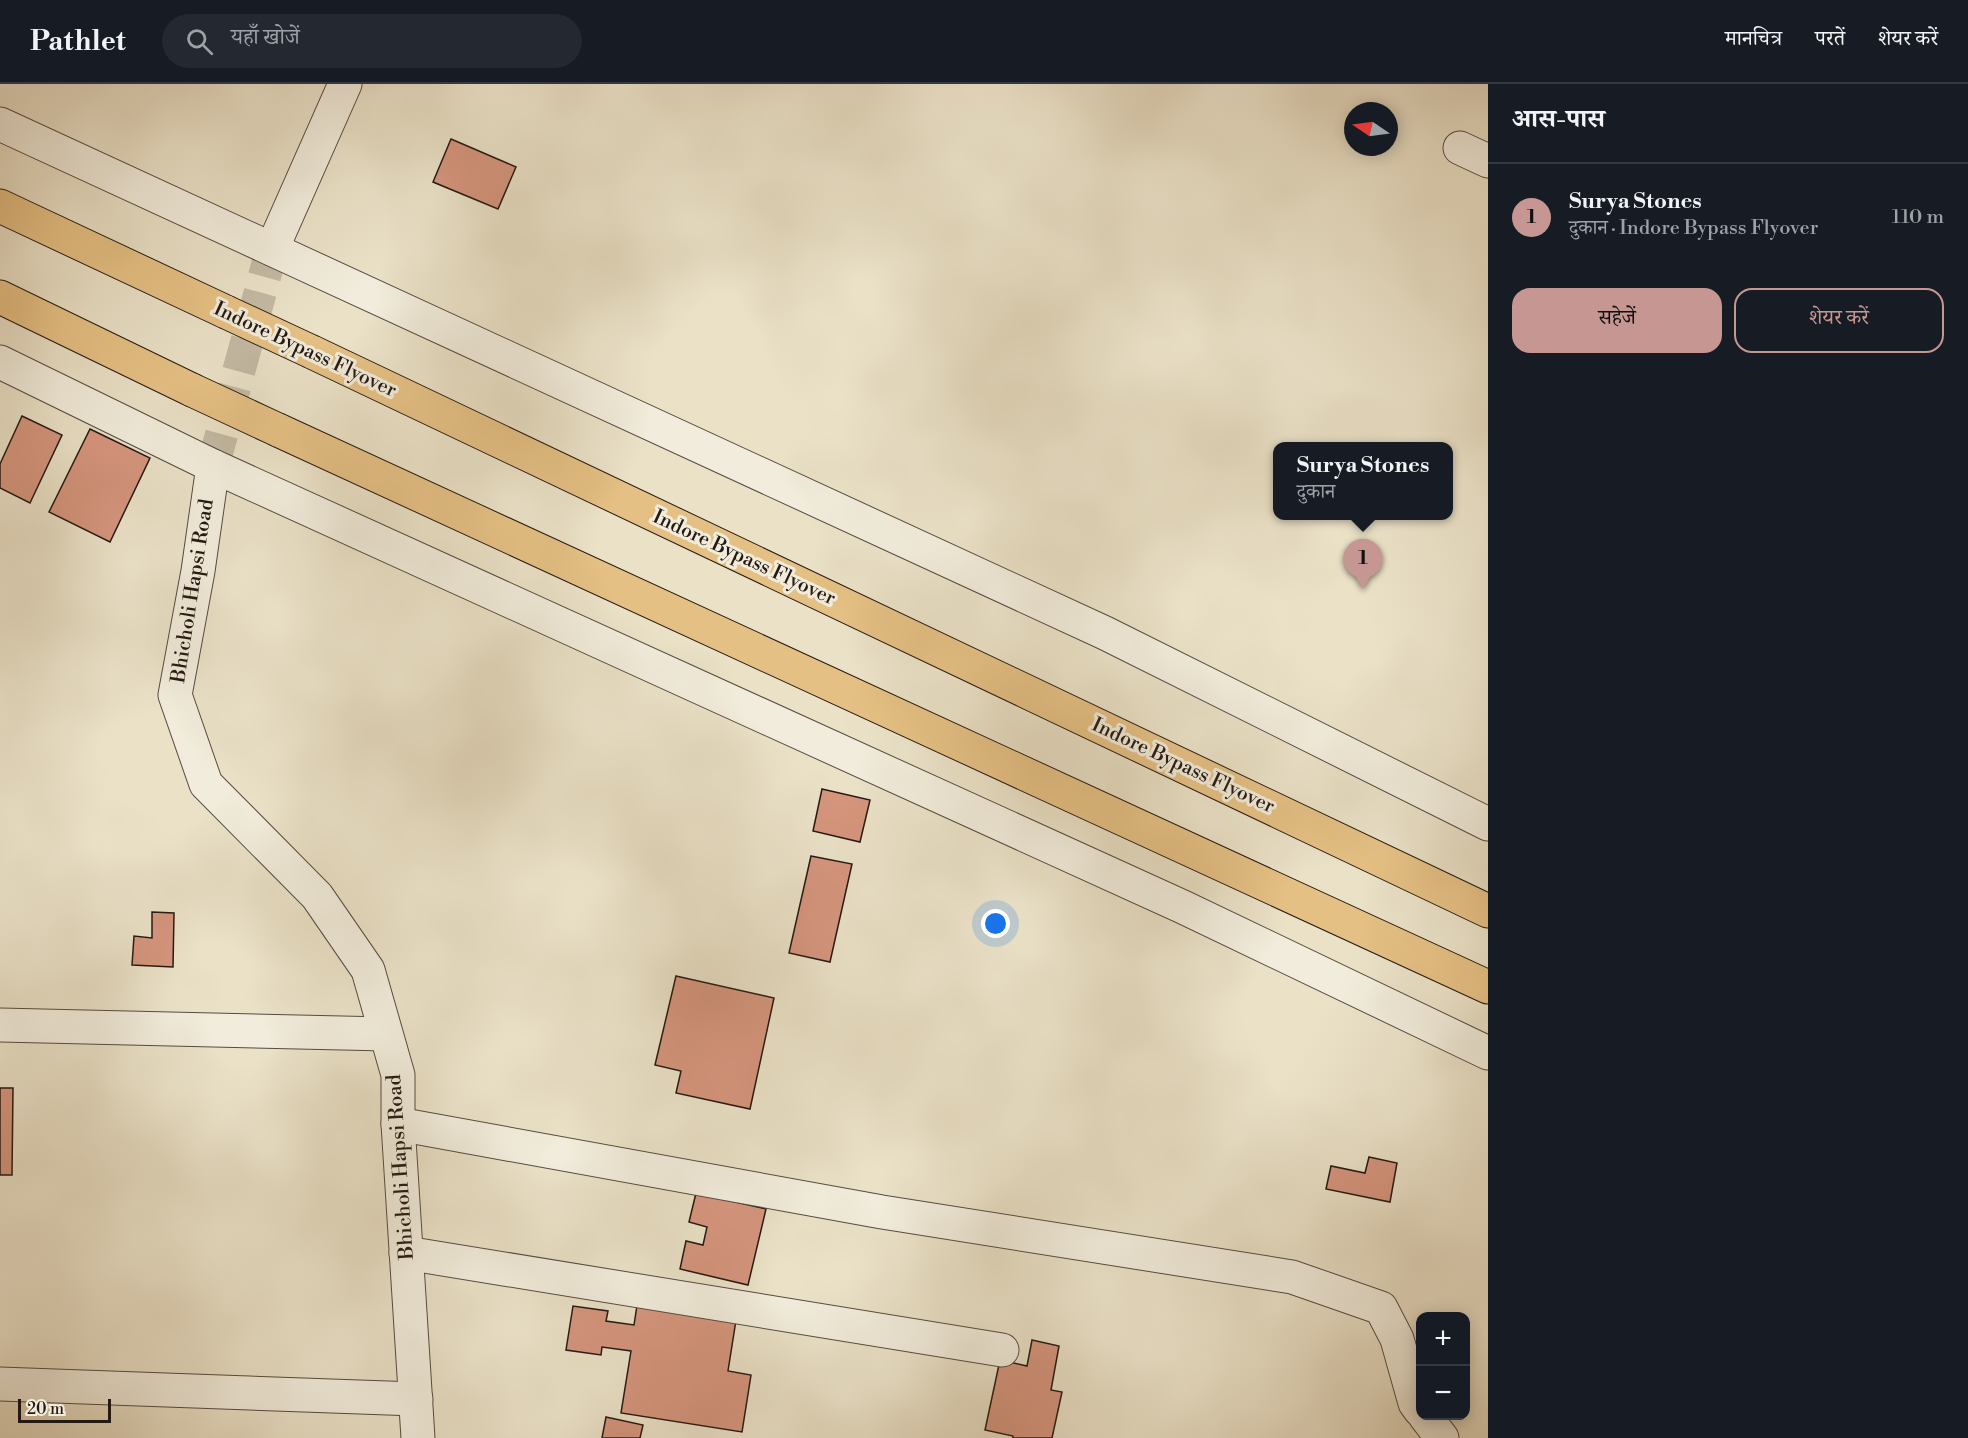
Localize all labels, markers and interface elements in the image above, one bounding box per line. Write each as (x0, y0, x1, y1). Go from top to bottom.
search box (162, 14, 582, 68)
text: Pathlet (30, 24, 126, 59)
text: यहाँ खोजें (231, 24, 300, 51)
icon: search (183, 25, 216, 58)
text: मानचित्र (1725, 26, 1782, 52)
text: परतें (1815, 26, 1845, 52)
text: शेयर करें (1878, 26, 1938, 52)
north arrow (1344, 102, 1398, 156)
text: आस-पास (1512, 103, 1605, 135)
text: Surya Stones (1569, 188, 1702, 215)
text: 1 (1527, 205, 1536, 230)
text: 110 m (1892, 205, 1944, 230)
text: दुकान · Indore Bypass Flyover (1569, 216, 1818, 241)
button: सहेजें (1512, 288, 1722, 353)
button: शेयर करें (1734, 288, 1944, 353)
street label: Indore Bypass Flyover (209, 297, 401, 404)
popup (1273, 442, 1453, 520)
text: Surya Stones (1297, 452, 1429, 479)
text: दुकान (1297, 480, 1335, 505)
street label: Bhicholi Hapsi Road (166, 497, 220, 686)
street label: Indore Bypass Flyover (648, 505, 840, 612)
pin: 1 (1344, 540, 1382, 589)
street label: Indore Bypass Flyover (1087, 713, 1279, 820)
your location (981, 909, 1010, 938)
street label: Bhicholi Hapsi Road (382, 1073, 420, 1262)
map controls (1416, 1312, 1470, 1420)
button: + (1416, 1312, 1470, 1366)
button: − (1416, 1366, 1470, 1420)
scale bar (18, 1396, 111, 1424)
text: 20 m (27, 1399, 64, 1419)

